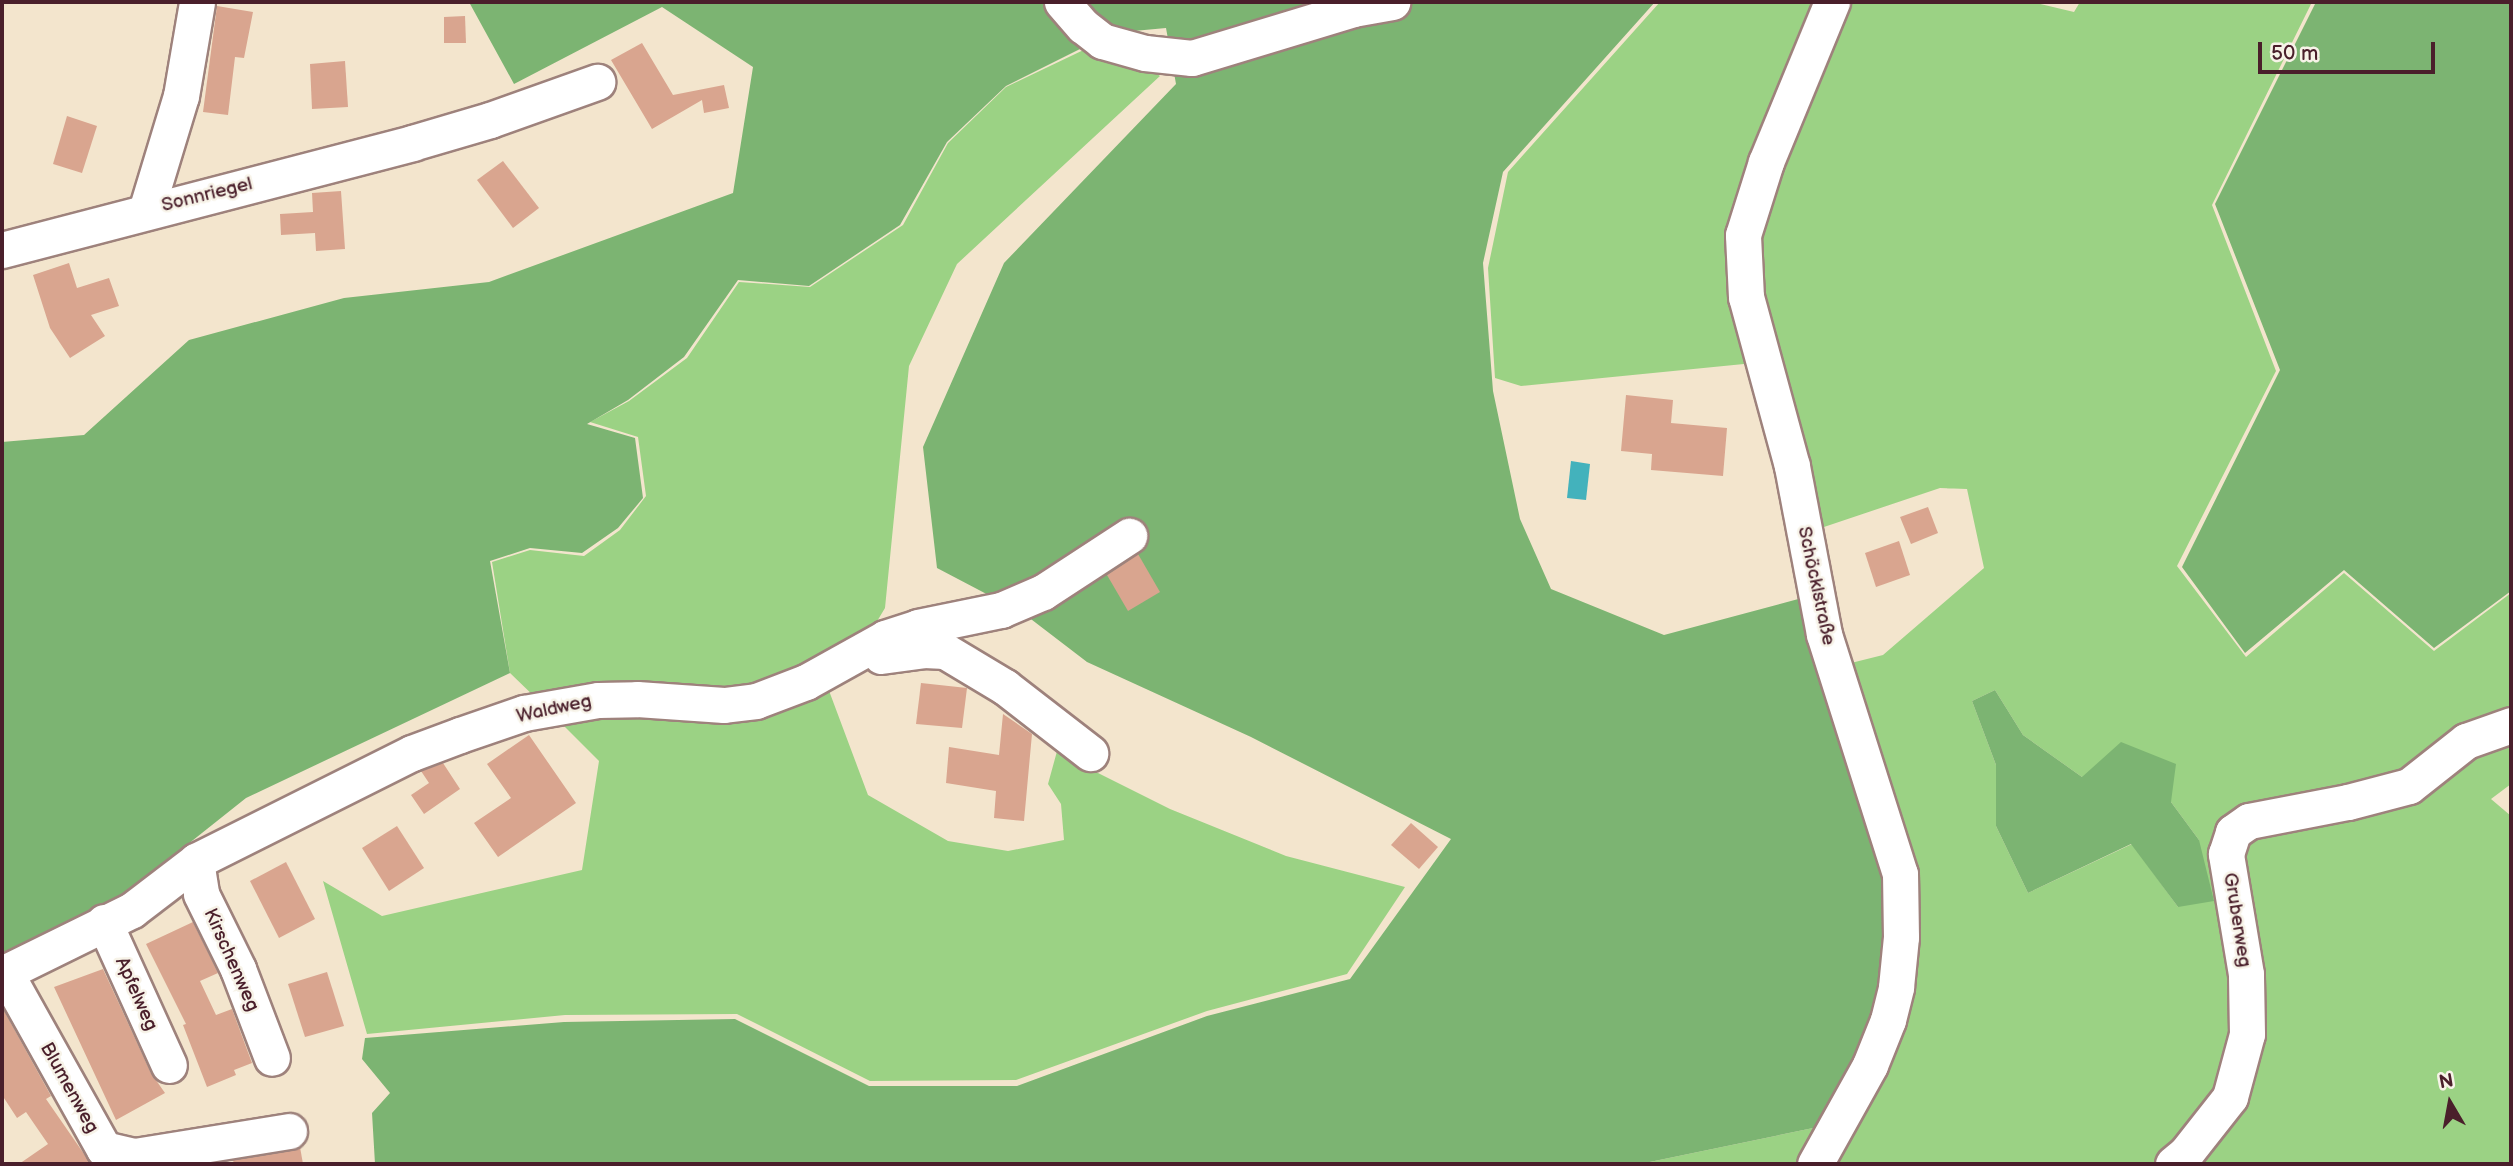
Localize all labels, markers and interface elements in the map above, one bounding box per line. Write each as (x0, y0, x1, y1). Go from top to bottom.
scale bar (2261, 28, 2438, 72)
text: 50 m (2271, 41, 2318, 66)
street label: Sonnriegel (159, 173, 255, 217)
street label: Schöcklstraße (1792, 525, 1840, 647)
street label: Waldweg (514, 690, 594, 728)
street label: Gruberweg (2218, 871, 2256, 969)
street label: Kirschenweg (198, 905, 264, 1015)
street label: Apfelweg (110, 954, 162, 1034)
street label: Blumenweg (35, 1039, 103, 1137)
north arrow (2415, 1068, 2485, 1138)
text: N (2437, 1069, 2455, 1094)

